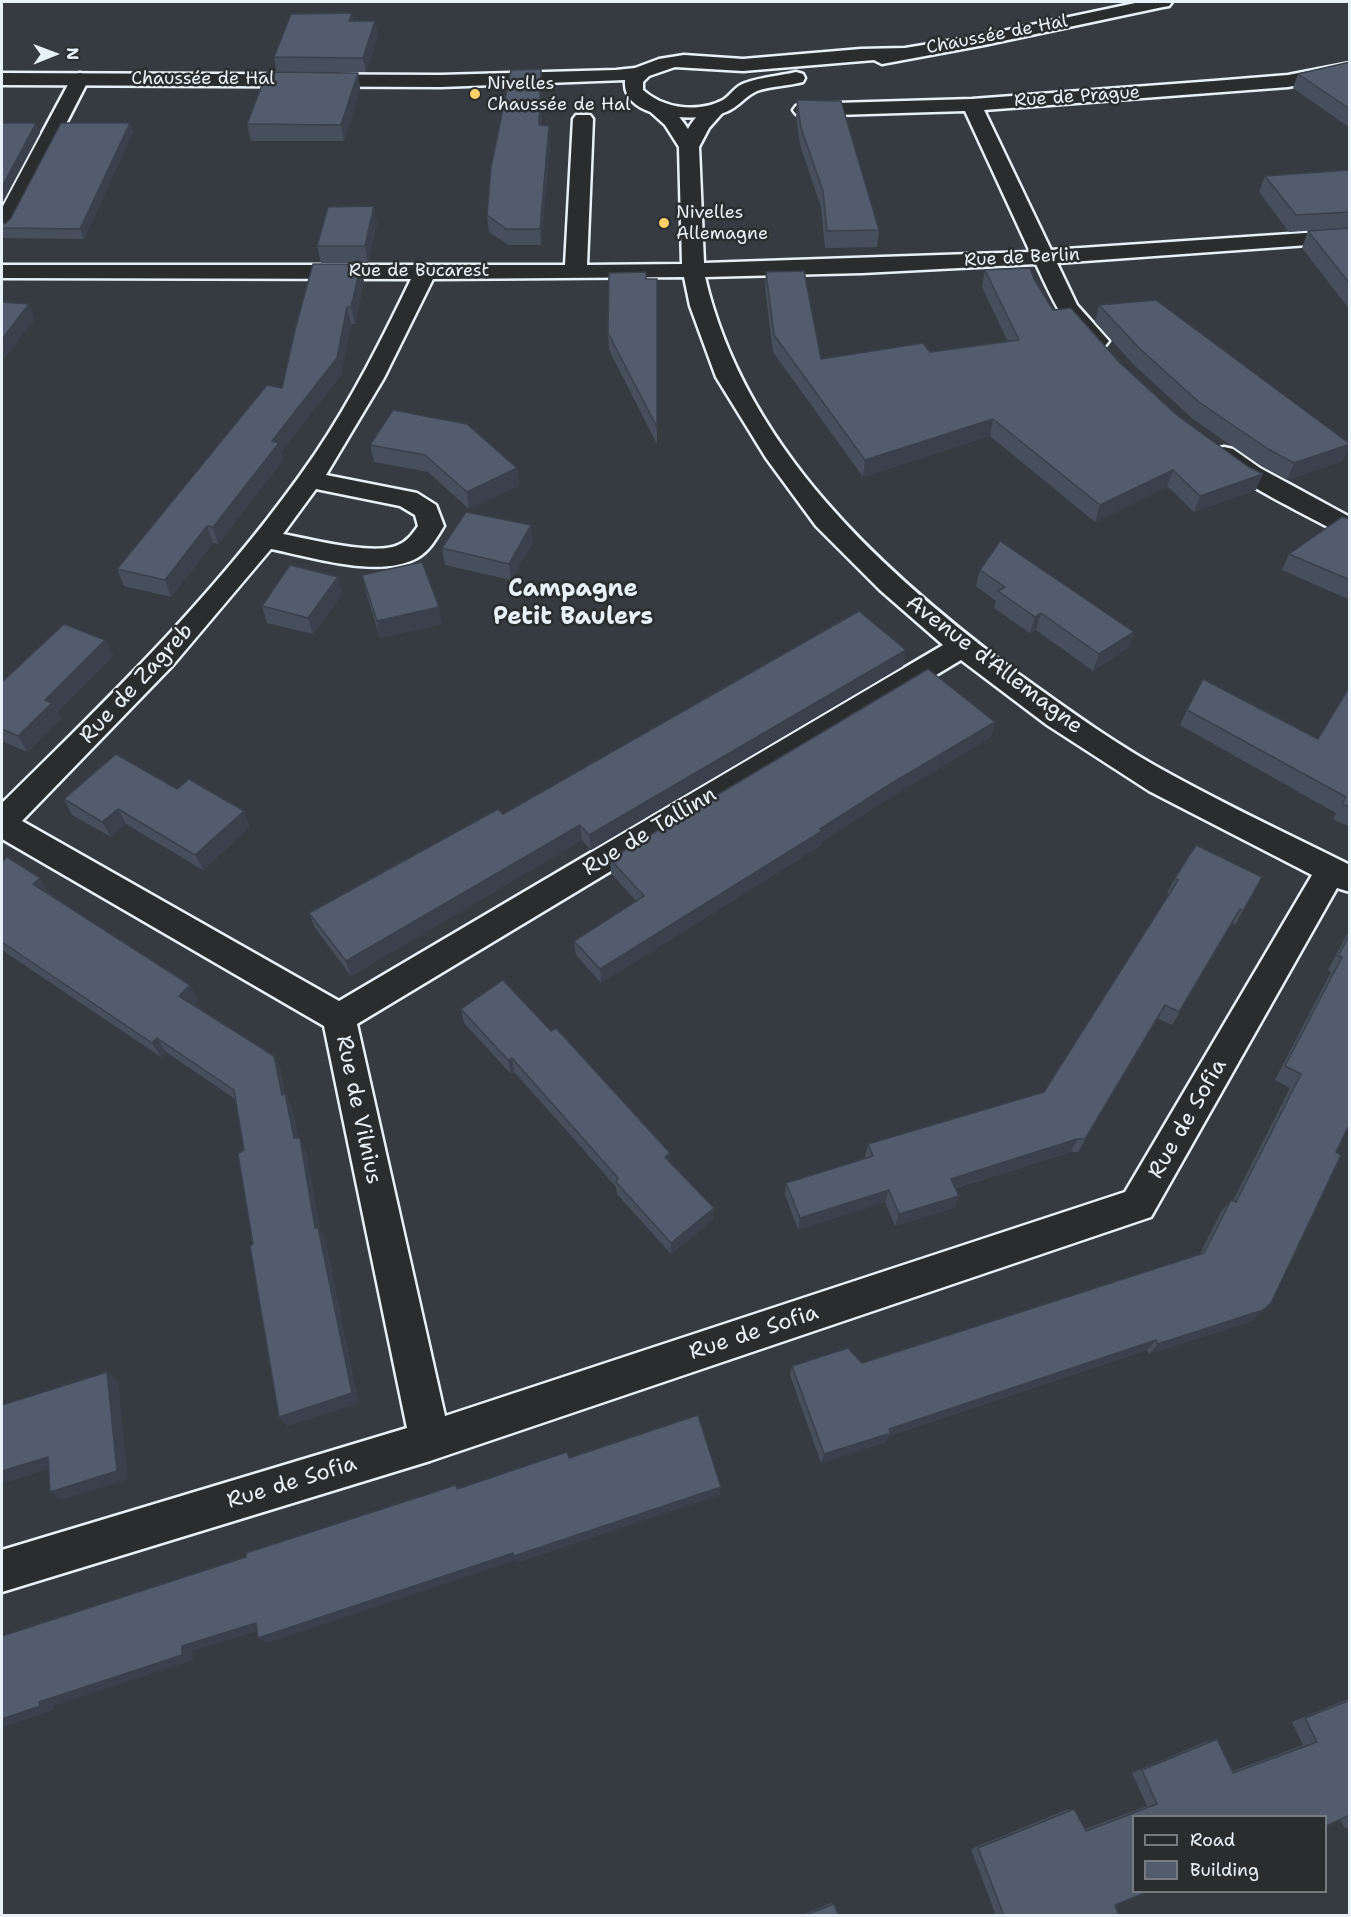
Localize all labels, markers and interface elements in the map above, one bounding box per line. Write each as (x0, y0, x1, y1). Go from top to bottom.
street label: Chaussée de Hal (924, 11, 1070, 59)
north arrow (24, 24, 84, 84)
text: N (62, 47, 83, 60)
street label: Chaussée de Hal (131, 68, 275, 90)
place label: Nivelles Chaussée de Hal (487, 73, 631, 116)
street label: Rue de Prague (1013, 82, 1141, 112)
marker: Nivelles Chaussée de Hal (468, 87, 482, 101)
place label: Nivelles Allemagne (676, 202, 768, 244)
marker: Nivelles Allemagne (657, 216, 671, 230)
street label: Rue de Berlin (964, 244, 1080, 272)
street label: Rue de Bucarest (349, 260, 489, 282)
district label: Campagne Petit Baulers (493, 576, 653, 632)
street label: Avenue d'Allemagne (900, 590, 1088, 740)
street label: Rue de Zagreb (75, 618, 199, 750)
street label: Rue de Tallinn (578, 782, 722, 882)
street label: Rue de Vilnius (329, 1033, 387, 1187)
street label: Rue de Sofia (1143, 1054, 1233, 1184)
street label: Rue de Sofia (686, 1300, 822, 1366)
street label: Rue de Sofia (224, 1451, 360, 1515)
legend (1132, 1815, 1327, 1893)
text: Road (1190, 1828, 1235, 1852)
text: Building (1190, 1858, 1259, 1882)

